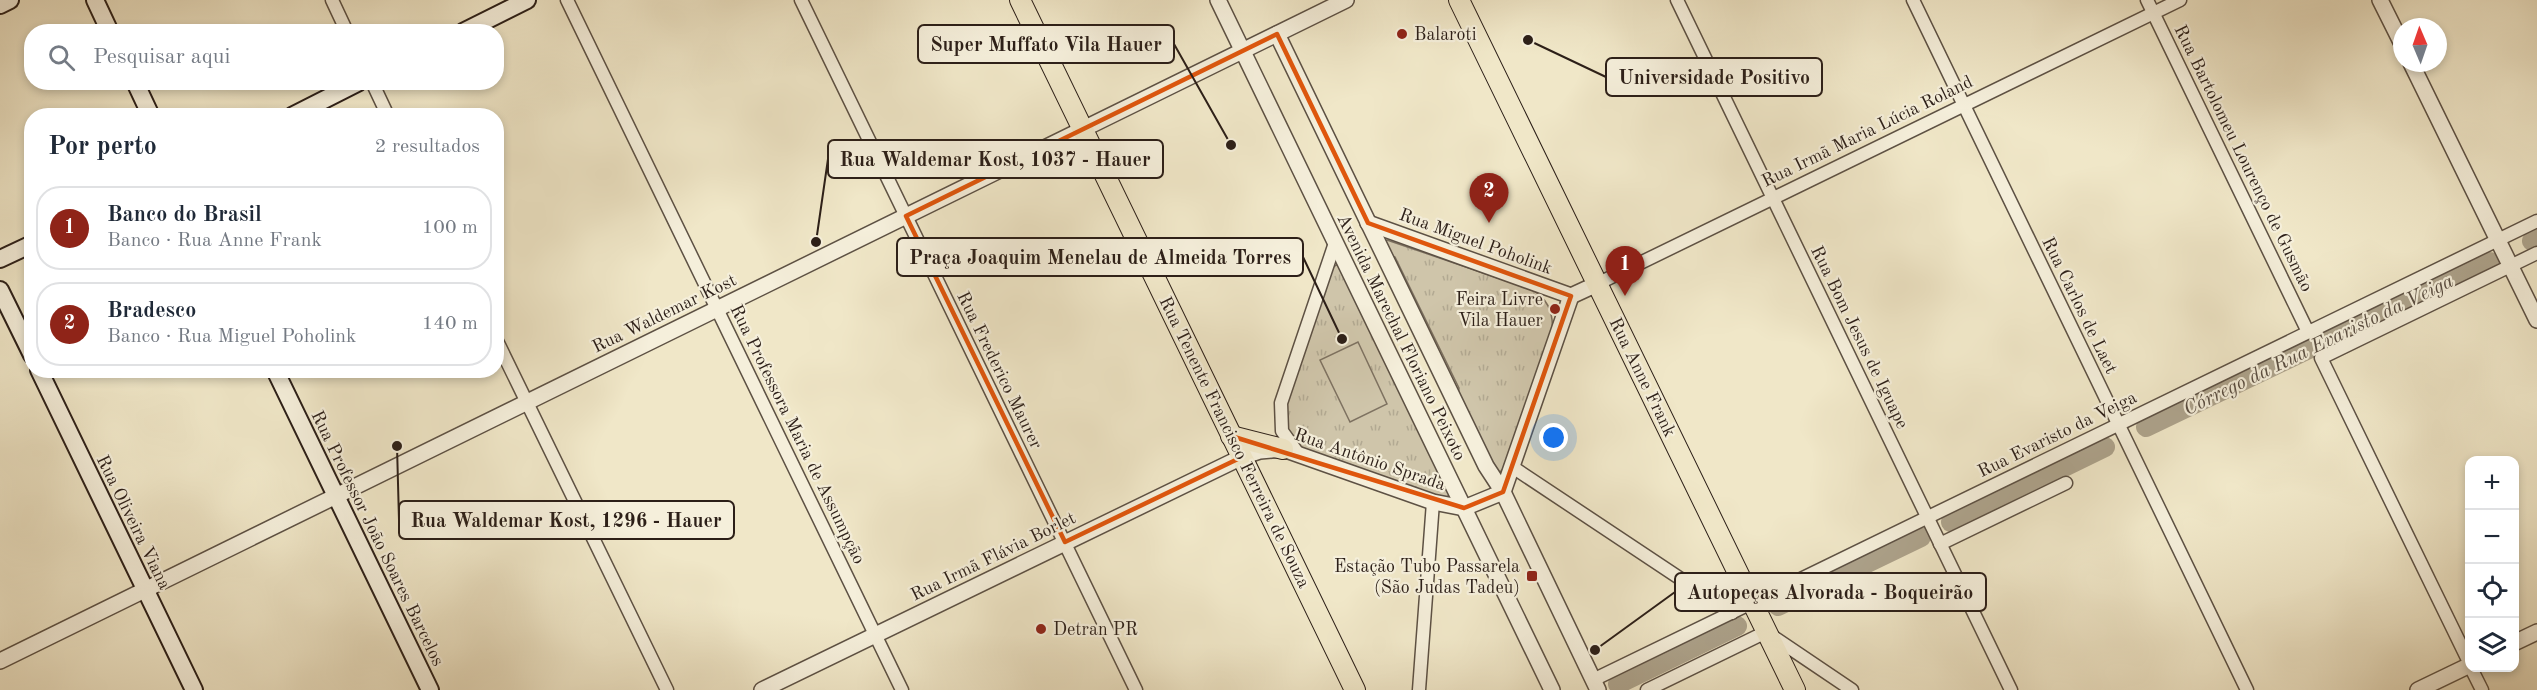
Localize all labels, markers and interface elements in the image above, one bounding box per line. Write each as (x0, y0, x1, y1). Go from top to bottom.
north arrow (2393, 18, 2447, 72)
street label: Rua Bartolomeu Lourenço de Gusmão (2170, 22, 2316, 295)
search box (24, 24, 504, 90)
callout: Super Muffato Vila Hauer (918, 25, 1174, 63)
place label: Balaroti (1414, 26, 1477, 44)
marker: Balaroti (1395, 27, 1409, 41)
text: Super Muffato Vila Hauer (930, 36, 1162, 56)
icon: search (45, 41, 78, 74)
text: Pesquisar aqui (93, 46, 230, 68)
callout: Universidade Positivo (1606, 58, 1822, 96)
text: Universidade Positivo (1618, 69, 1810, 89)
street label: Rua Irmã Maria Lúcia Roland (1759, 73, 1976, 191)
text: Por perto (48, 134, 157, 160)
text: 2 resultados (375, 137, 480, 157)
callout: Rua Waldemar Kost, 1037 - Hauer (828, 140, 1163, 178)
text: Rua Waldemar Kost, 1037 - Hauer (839, 151, 1151, 171)
pin: 2 (1470, 174, 1508, 223)
text: Banco do Brasil (107, 204, 262, 226)
street label: Rua Miguel Poholink (1397, 206, 1555, 278)
street label: Avenida Marechal Floriano Peixoto (1333, 211, 1469, 464)
text: 1 (64, 218, 75, 238)
text: 100 m (422, 218, 478, 238)
text: Banco · Rua Anne Frank (107, 231, 322, 251)
street label: Rua Carlos de Laet (2038, 234, 2120, 377)
callout: Praça Joaquim Menelau de Almeida Torres (897, 238, 1303, 276)
street label: Rua Bom Jesus de Iguape (1807, 243, 1911, 432)
pin: 1 (1606, 246, 1644, 296)
text: Praça Joaquim Menelau de Almeida Torres (909, 249, 1291, 269)
street label: Rua Waldemar Kost (590, 271, 739, 357)
water label: Córrego da Rua Evaristo da Veiga (2181, 271, 2457, 420)
street label: Rua Frederico Maurer (953, 289, 1045, 453)
place label: Feira Livre Vila Hauer (1456, 291, 1544, 330)
street label: Rua Tenente Francisco Ferreira de Souza (1155, 294, 1313, 591)
text: Bradesco (107, 300, 196, 322)
street label: Rua Professora Maria de Assumpção (726, 302, 868, 567)
marker: Feira Livre Vila Hauer (1548, 302, 1562, 316)
text: 2 (64, 314, 75, 334)
text: 140 m (422, 314, 478, 334)
street label: Rua Anne Frank (1605, 315, 1679, 440)
text: Banco · Rua Miguel Poholink (107, 327, 357, 347)
street label: Rua Evaristo da Veiga (1975, 389, 2140, 481)
street label: Rua Professor João Soares Barcelos (307, 408, 447, 669)
your location (1539, 423, 1568, 452)
street label: Rua Antônio Sprada (1292, 426, 1448, 494)
street label: Rua Oliveira Viana (93, 452, 174, 593)
map controls (2465, 456, 2519, 672)
button: + (2465, 456, 2519, 510)
callout: Rua Waldemar Kost, 1296 - Hauer (399, 501, 734, 539)
street label: Rua Irmã Flávia Borlet (908, 509, 1079, 605)
button: − (2465, 510, 2519, 564)
text: Rua Waldemar Kost, 1296 - Hauer (410, 512, 722, 532)
place label: Estação Tubo Passarela (São Judas Tadeu) (1334, 558, 1520, 597)
button: locate (2465, 564, 2519, 618)
marker: Estação Tubo Passarela (São Judas Tadeu) (1525, 569, 1539, 583)
callout: Autopeças Alvorada - Boqueirão (1675, 573, 1986, 611)
text: Autopeças Alvorada - Boqueirão (1687, 584, 1973, 604)
button: layers (2465, 618, 2519, 672)
place label: Detran PR (1053, 621, 1138, 639)
marker: Detran PR (1034, 622, 1048, 636)

